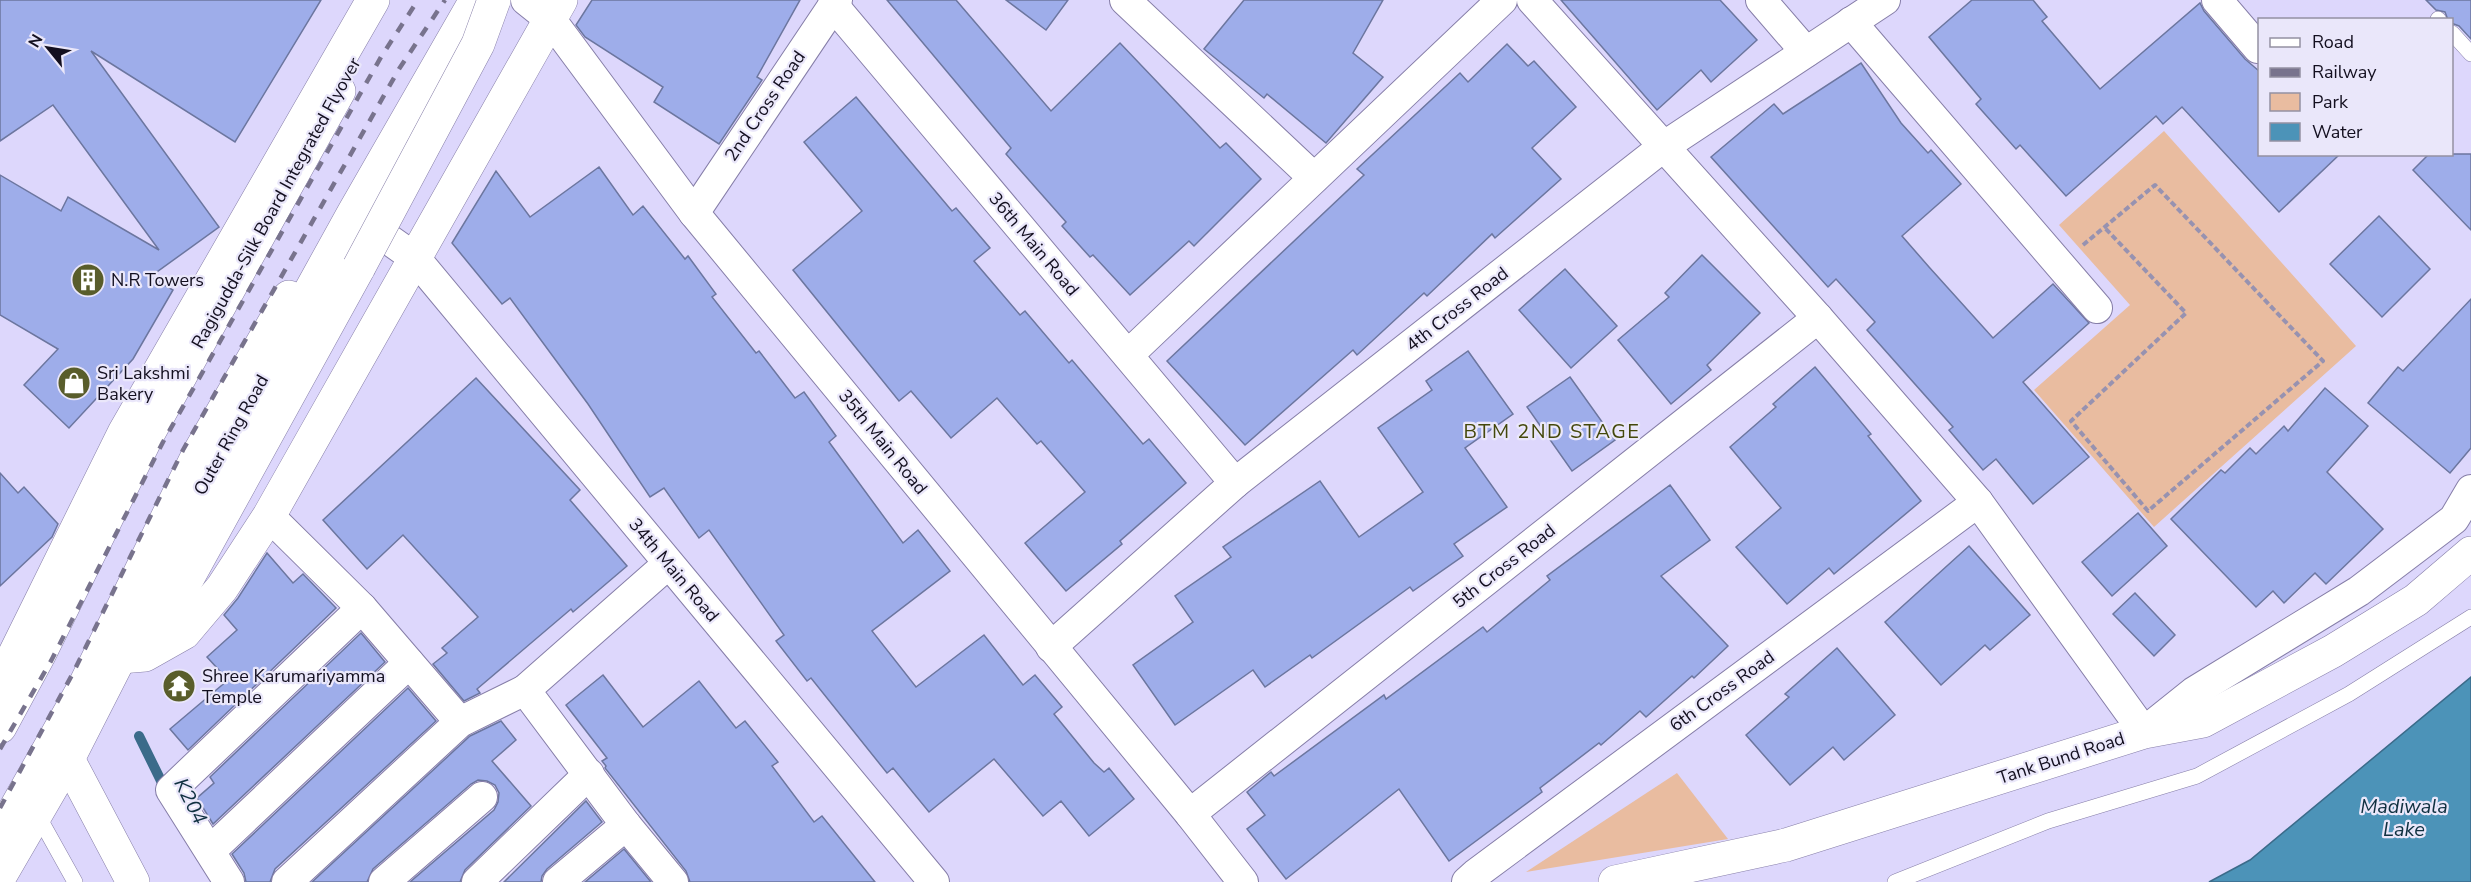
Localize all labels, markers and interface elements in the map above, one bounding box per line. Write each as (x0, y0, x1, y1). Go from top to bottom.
north arrow (18, 18, 78, 78)
legend (2258, 18, 2453, 156)
text: N (23, 30, 48, 52)
text: Road (2312, 30, 2354, 54)
street label: 2nd Cross Road (719, 46, 811, 166)
street label: Ragigudda-Silk Board Integrated Flyover (186, 53, 367, 353)
text: Railway (2312, 60, 2377, 84)
text: Park (2312, 90, 2349, 114)
text: Water (2312, 120, 2363, 144)
street label: 36th Main Road (983, 187, 1085, 301)
street label: 4th Cross Road (1401, 261, 1513, 357)
building icon: N.R Towers (70, 262, 106, 298)
place label: N.R Towers (111, 268, 204, 292)
place label: Sri Lakshmi Bakery (97, 361, 190, 406)
shop icon: Sri Lakshmi Bakery (56, 365, 92, 401)
street label: Outer Ring Road (188, 370, 274, 500)
street label: 35th Main Road (833, 384, 933, 500)
district label: BTM 2ND STAGE (1464, 418, 1640, 445)
street label: 34th Main Road (623, 513, 725, 627)
street label: 5th Cross Road (1448, 518, 1560, 614)
street label: 6th Cross Road (1665, 645, 1779, 737)
place label: Shree Karumariyamma Temple (202, 664, 385, 709)
temple icon: Shree Karumariyamma Temple (161, 668, 197, 704)
street label: Tank Bund Road (1994, 726, 2128, 790)
water label: K204 (168, 773, 214, 829)
water label: Madiwala Lake (2360, 793, 2448, 843)

